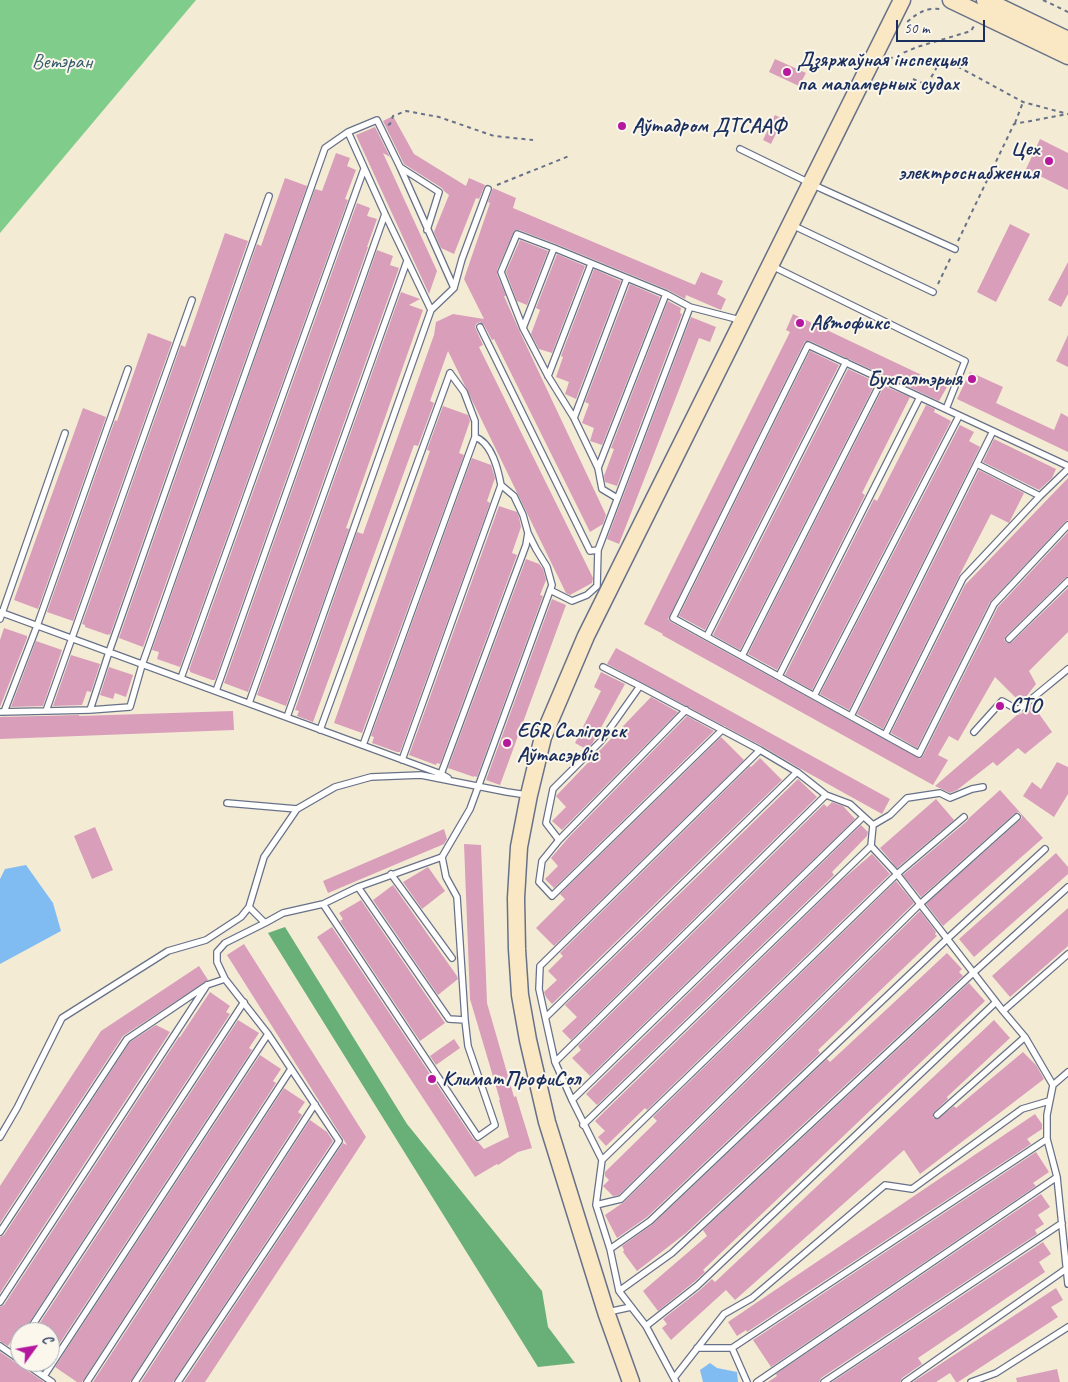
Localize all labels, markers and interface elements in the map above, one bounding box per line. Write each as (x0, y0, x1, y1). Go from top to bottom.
scale bar (898, 10, 987, 42)
text: 50 m (904, 19, 930, 38)
place label: Дзяржаўная інспекцыя па маламерных судах (797, 47, 967, 97)
park label: Ветэран (32, 49, 92, 75)
marker: Дзяржаўная інспекцыя па маламерных судах (781, 66, 793, 78)
place label: Аўтадром ДТСААФ (632, 113, 786, 139)
marker: Аўтадром ДТСААФ (616, 120, 628, 132)
place label: Цех электроснабжения (899, 136, 1039, 186)
marker: Цех электроснабжения (1043, 155, 1055, 167)
place label: Автофикс (810, 310, 889, 336)
marker: Автофикс (794, 317, 806, 329)
place label: Бухгалтэрыя (867, 366, 962, 392)
marker: Бухгалтэрыя (966, 373, 978, 385)
place label: СТО (1010, 693, 1041, 719)
marker: СТО (994, 700, 1006, 712)
place label: EGR Салігорск Аўтасэрвіс (517, 718, 626, 768)
marker: EGR Салігорск Аўтасэрвіс (501, 737, 513, 749)
place label: КлиматПрофиСол (442, 1066, 580, 1092)
marker: КлиматПрофиСол (426, 1073, 438, 1085)
north arrow (10, 1322, 60, 1372)
text: С (38, 1332, 56, 1347)

